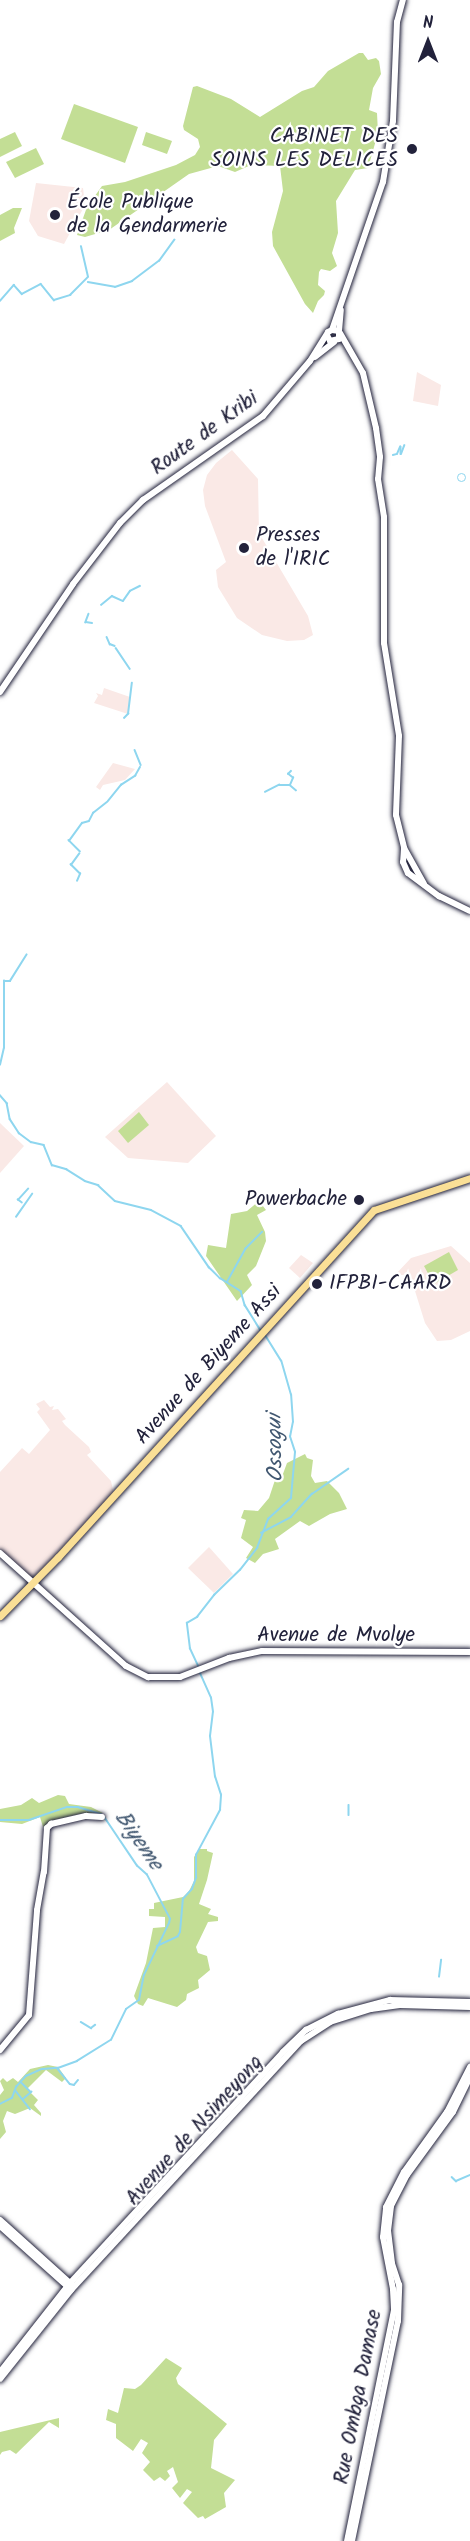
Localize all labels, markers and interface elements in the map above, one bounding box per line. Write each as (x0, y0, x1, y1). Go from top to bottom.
text: N (423, 11, 433, 36)
north arrow (398, 12, 458, 72)
place label: CABINET DES SOINS LES DELICES (211, 124, 398, 174)
marker: CABINET DES SOINS LES DELICES (403, 140, 421, 158)
place label: École Publique de la Gendarmerie (67, 190, 227, 240)
marker: École Publique de la Gendarmerie (48, 208, 62, 222)
street label: Route de Kribi (146, 387, 264, 481)
place label: Presses de l'IRIC (256, 523, 330, 573)
marker: Presses de l'IRIC (237, 541, 251, 555)
place label: Powerbache (245, 1187, 347, 1213)
marker: Powerbache (352, 1193, 366, 1207)
place label: IFPBI-CAARD (329, 1271, 451, 1297)
marker: IFPBI-CAARD (310, 1277, 324, 1291)
street label: Avenue de Biyeme Assi (131, 1280, 287, 1450)
water label: Ossogui (262, 1414, 290, 1482)
street label: Avenue de Mvolye (257, 1623, 415, 1649)
water label: Biyeme (108, 1806, 168, 1876)
street label: Avenue de Nsimeyong (121, 2051, 269, 2211)
street label: Rue Ombga Damase (330, 2308, 388, 2486)

